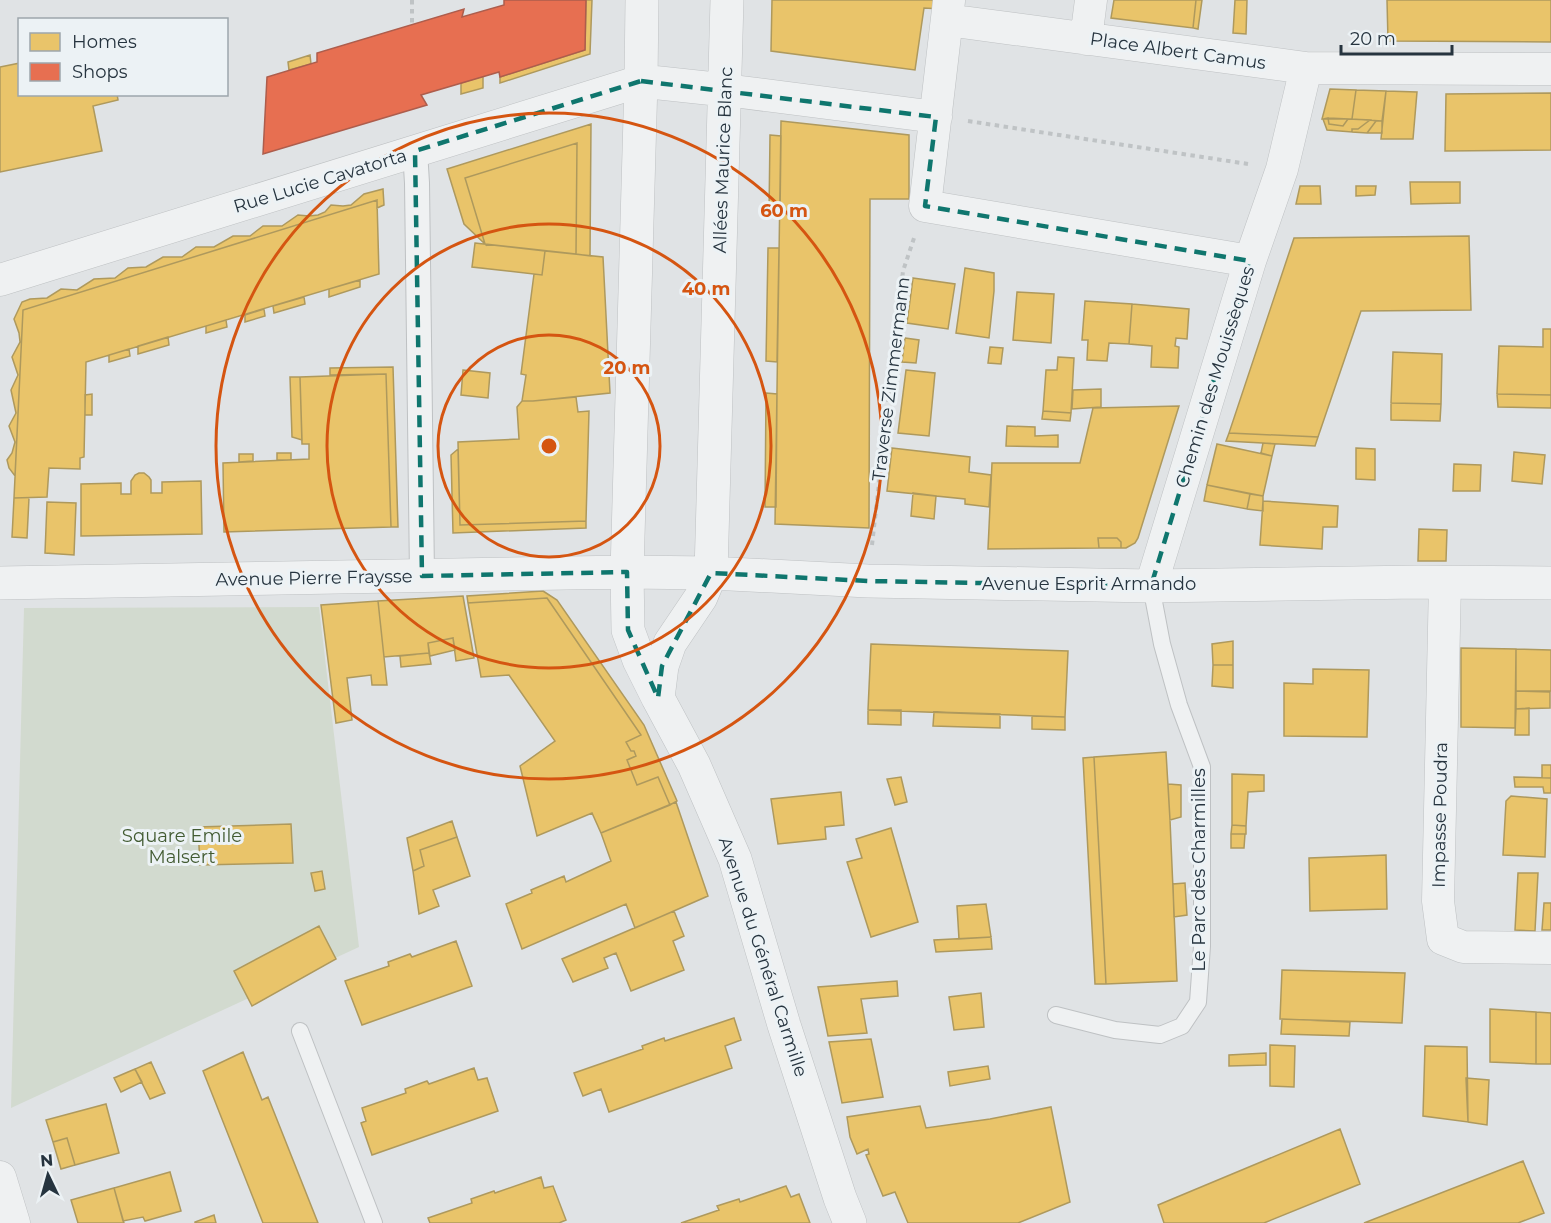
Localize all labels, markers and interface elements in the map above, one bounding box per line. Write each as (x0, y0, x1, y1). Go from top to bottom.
legend (18, 18, 228, 96)
scale bar (1341, 18, 1452, 56)
street label: Place Albert Camus (1089, 28, 1268, 74)
text: 20 m (1350, 28, 1396, 50)
text: Homes (72, 31, 137, 53)
text: Shops (72, 61, 128, 83)
street label: Allées Maurice Blanc (709, 66, 737, 254)
street label: Rue Lucie Cavatorta (231, 144, 409, 218)
text: 60 m (760, 200, 808, 222)
street label: Chemin des Mouissèques (1171, 263, 1259, 491)
street label: Traverse Zimmermann (868, 276, 914, 482)
text: 40 m (682, 278, 730, 300)
text: 20 m (604, 357, 650, 379)
centre of rings (539, 436, 559, 456)
street label: Avenue Pierre Fraysse (215, 565, 413, 591)
street label: Avenue Esprit Armando (982, 573, 1196, 595)
street label: Impasse Poudra (1428, 742, 1452, 888)
street label: Le Parc des Charmilles (1188, 768, 1210, 972)
park label: Square Emile Malsert (122, 825, 242, 868)
street label: Avenue du Général Carmille (714, 834, 812, 1080)
north arrow (18, 1145, 78, 1205)
text: N (39, 1151, 54, 1171)

